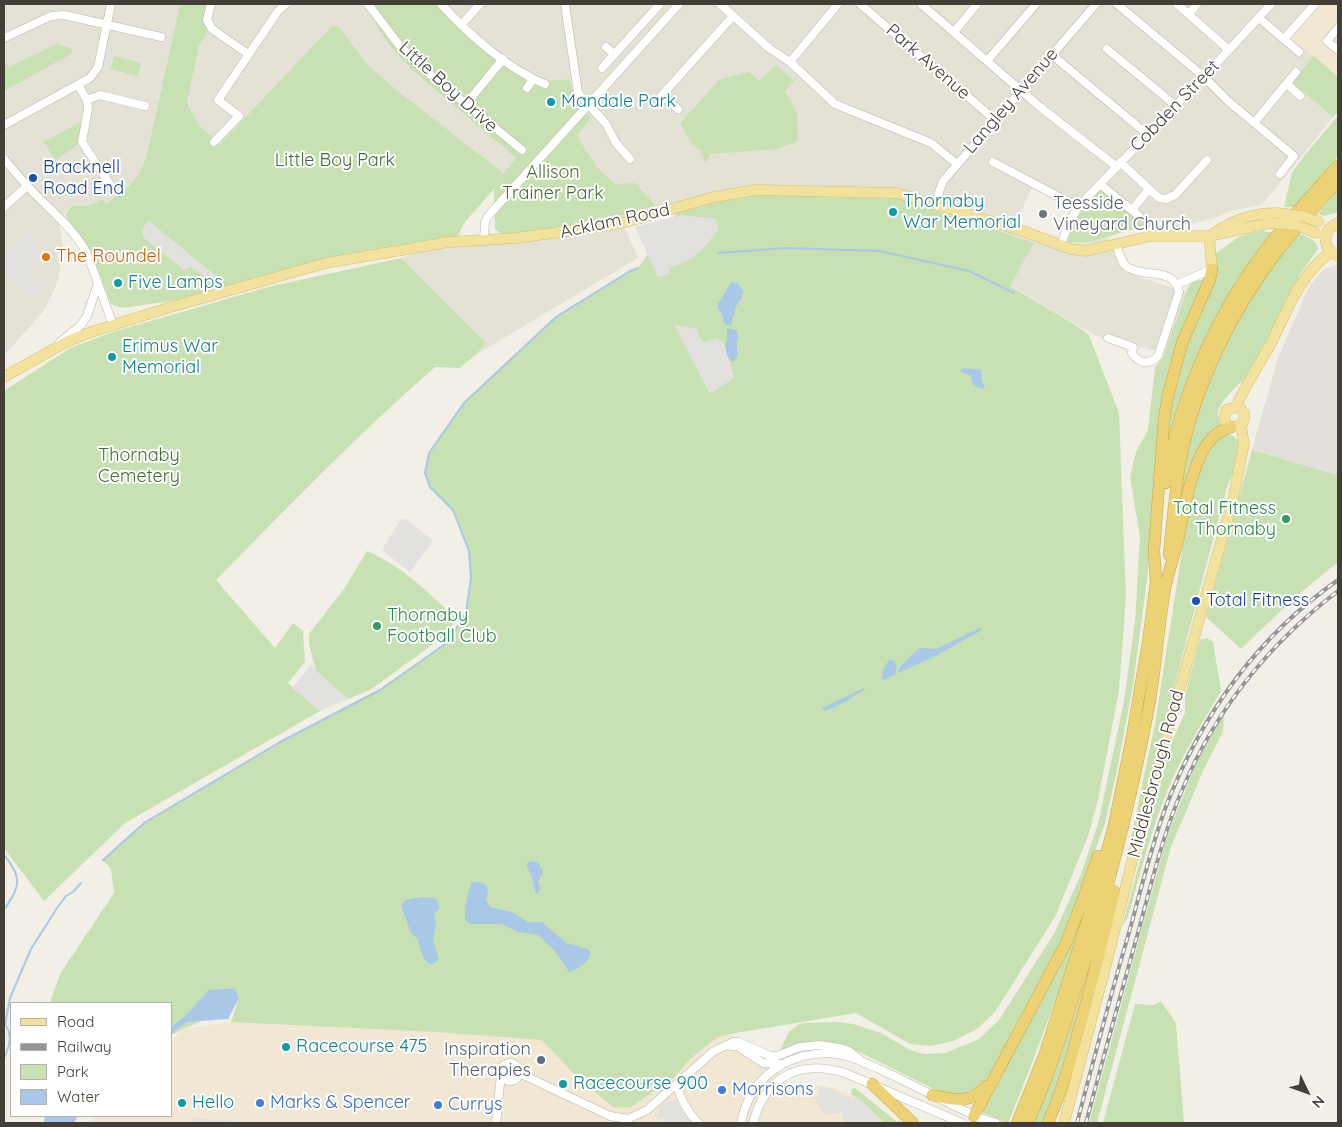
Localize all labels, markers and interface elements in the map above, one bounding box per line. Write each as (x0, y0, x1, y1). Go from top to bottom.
street label: Park Avenue (881, 20, 975, 104)
street label: Little Boy Drive (394, 37, 502, 137)
street label: Langley Avenue (959, 44, 1063, 158)
street label: Cobden Street (1126, 56, 1224, 156)
place label: Mandale Park (561, 91, 676, 113)
marker: Mandale Park (545, 96, 557, 108)
park label: Little Boy Park (275, 150, 395, 172)
place label: Bracknell Road End (43, 157, 124, 200)
park label: Allison Trainer Park (502, 162, 604, 204)
marker: Bracknell Road End (27, 172, 39, 184)
place label: Thornaby War Memorial (903, 191, 1021, 233)
place label: Teesside Vineyard Church (1053, 193, 1191, 235)
street label: Acklam Road (558, 199, 672, 243)
marker: Thornaby War Memorial (887, 206, 899, 218)
marker: Teesside Vineyard Church (1037, 208, 1049, 220)
place label: The Roundel (56, 246, 161, 268)
marker: The Roundel (40, 251, 52, 263)
place label: Five Lamps (128, 272, 223, 294)
marker: Five Lamps (112, 277, 124, 289)
place label: Erimus War Memorial (122, 336, 218, 378)
marker: Erimus War Memorial (106, 351, 118, 363)
park label: Thornaby Cemetery (98, 445, 180, 488)
place label: Total Fitness Thornaby (1173, 498, 1276, 540)
marker: Total Fitness Thornaby (1280, 513, 1292, 525)
place label: Total Fitness (1206, 590, 1309, 612)
marker: Total Fitness (1190, 595, 1202, 607)
place label: Thornaby Football Club (387, 605, 497, 648)
marker: Thornaby Football Club (371, 620, 383, 632)
street label: Middlesbrough Road (1123, 688, 1189, 860)
legend (10, 1002, 172, 1117)
text: Road (57, 1012, 94, 1031)
place label: Racecourse 475 (296, 1036, 427, 1058)
text: Railway (57, 1037, 112, 1056)
place label: Inspiration Therapies (444, 1039, 531, 1082)
marker: Racecourse 475 (280, 1041, 292, 1053)
marker: Inspiration Therapies (535, 1054, 547, 1066)
text: Park (57, 1062, 89, 1081)
north arrow (1282, 1067, 1332, 1117)
place label: Racecourse 900 (573, 1073, 708, 1095)
marker: Racecourse 900 (557, 1078, 569, 1090)
place label: Morrisons (732, 1079, 814, 1101)
marker: Morrisons (716, 1084, 728, 1096)
text: Water (57, 1087, 100, 1106)
place label: Hello (192, 1092, 234, 1114)
place label: Marks & Spencer (270, 1092, 411, 1114)
text: N (1308, 1092, 1328, 1112)
place label: Currys (448, 1094, 502, 1116)
marker: Hello (176, 1097, 188, 1109)
marker: Marks & Spencer (254, 1097, 266, 1109)
marker: Currys (432, 1099, 444, 1111)

